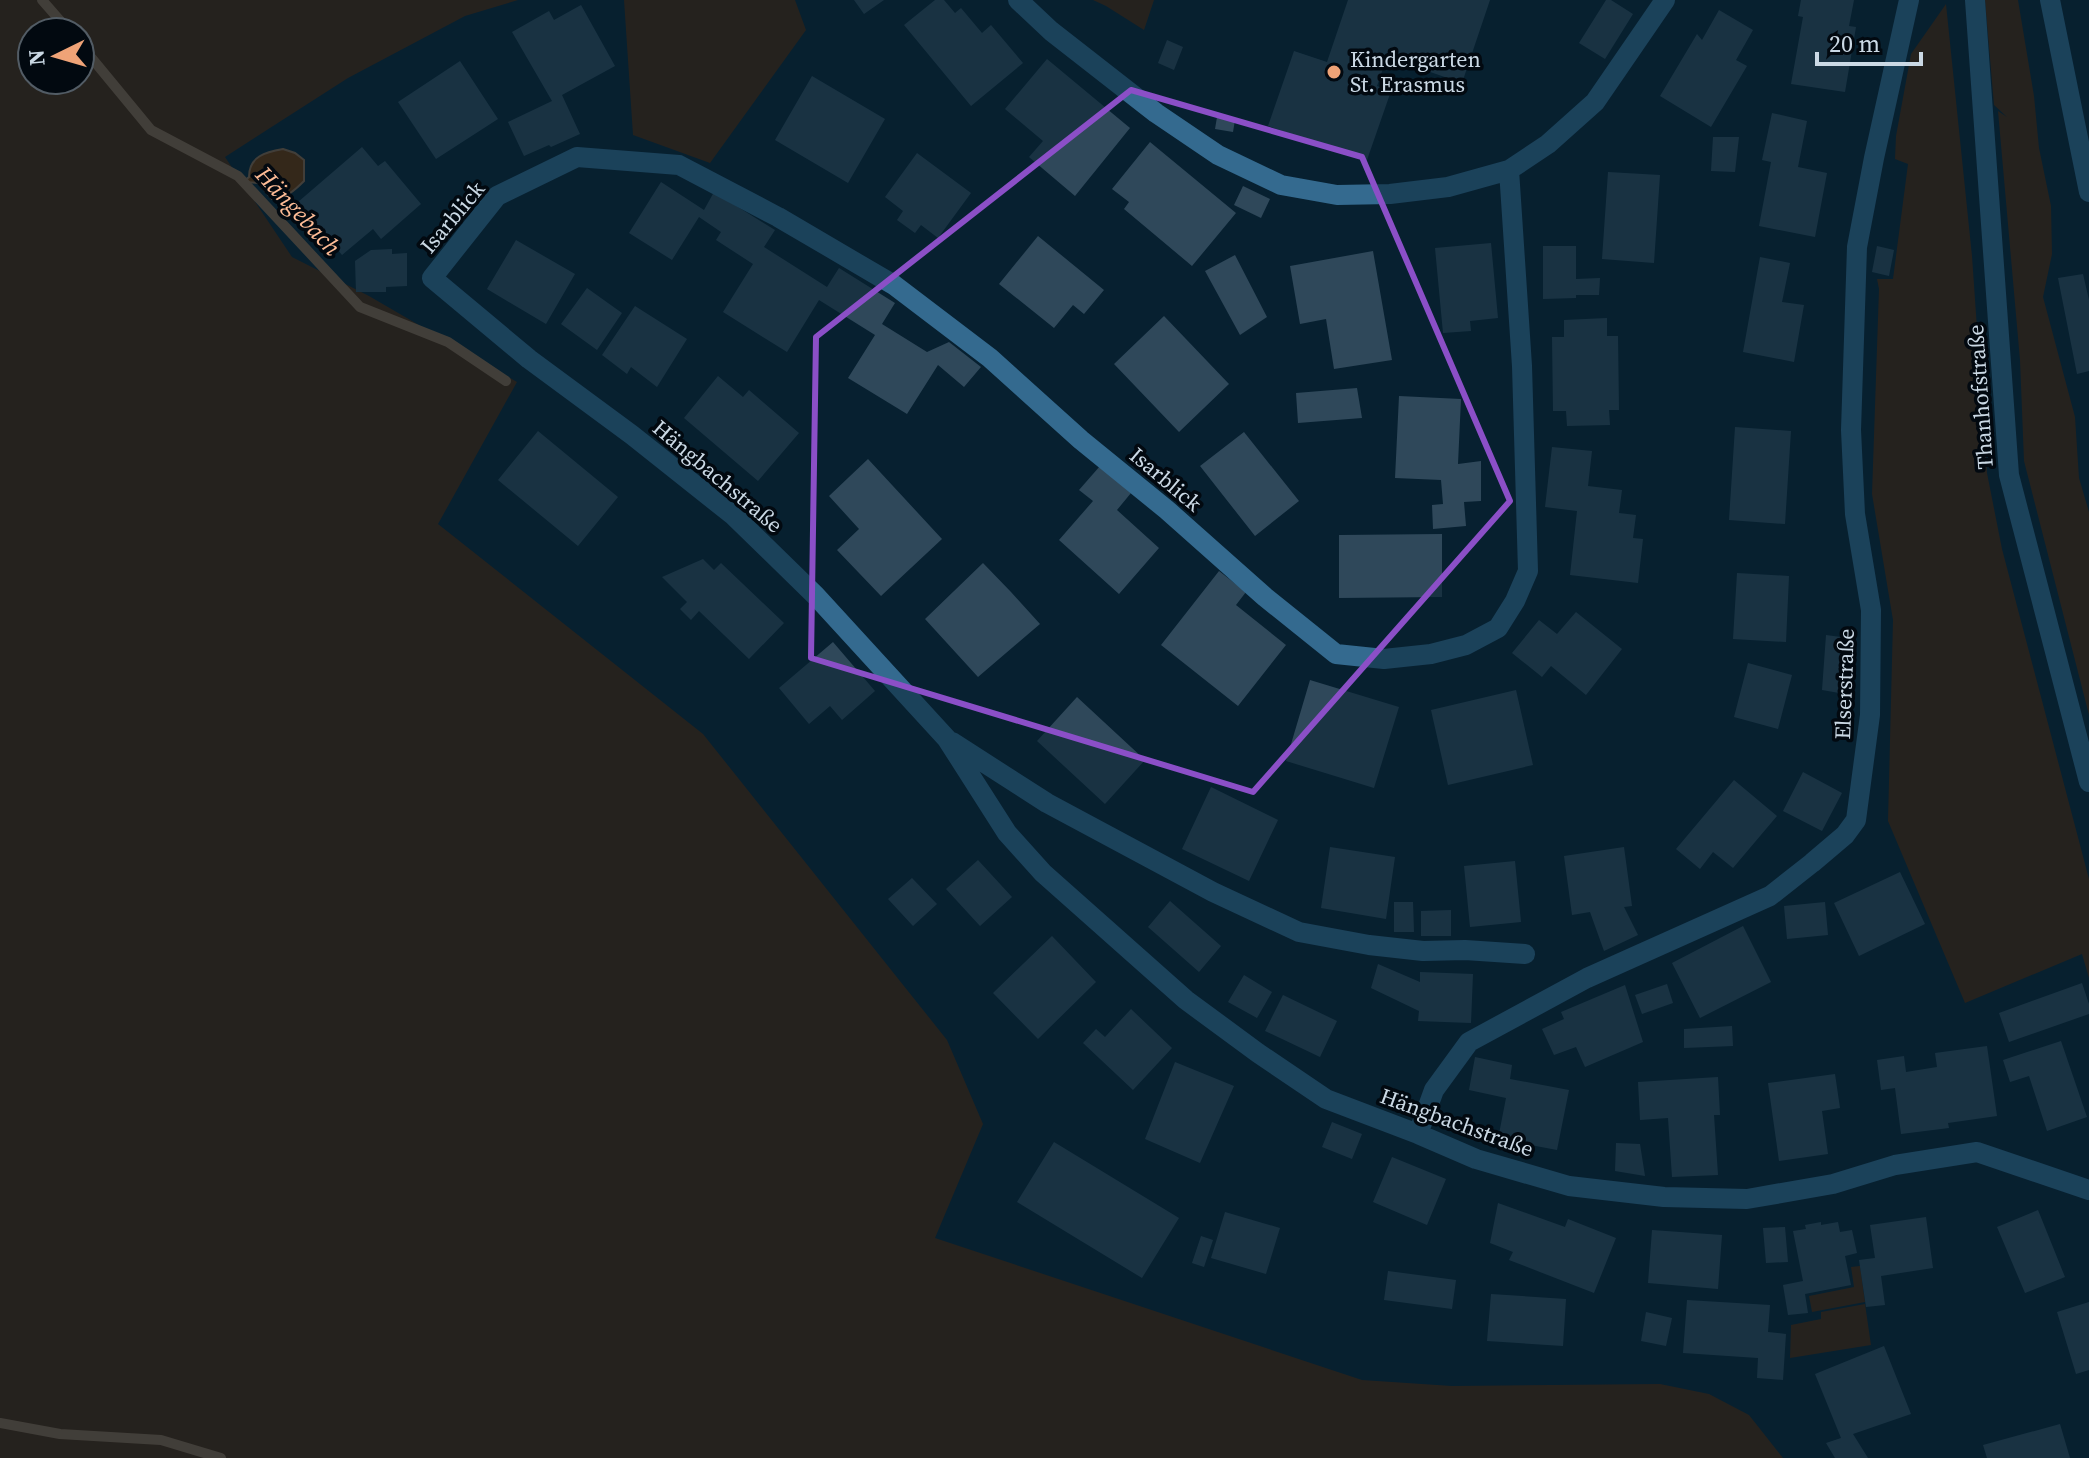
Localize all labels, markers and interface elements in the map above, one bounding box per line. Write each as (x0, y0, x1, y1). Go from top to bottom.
north arrow (16, 16, 96, 96)
scale bar (1817, 16, 1921, 66)
text: 20 m (1829, 27, 1880, 60)
place label: Kindergarten St. Erasmus (1350, 44, 1481, 99)
text: N (20, 48, 52, 67)
marker: Kindergarten St. Erasmus (1325, 63, 1343, 81)
water label: Hängebach (248, 158, 348, 263)
street label: Isarblick (413, 174, 492, 259)
street label: Thanhofstraße (1960, 324, 2000, 470)
street label: Hängbachstraße (647, 413, 789, 539)
street label: Isarblick (1124, 440, 1209, 519)
street label: Elserstraße (1827, 628, 1861, 740)
street label: Hängbachstraße (1376, 1080, 1538, 1164)

